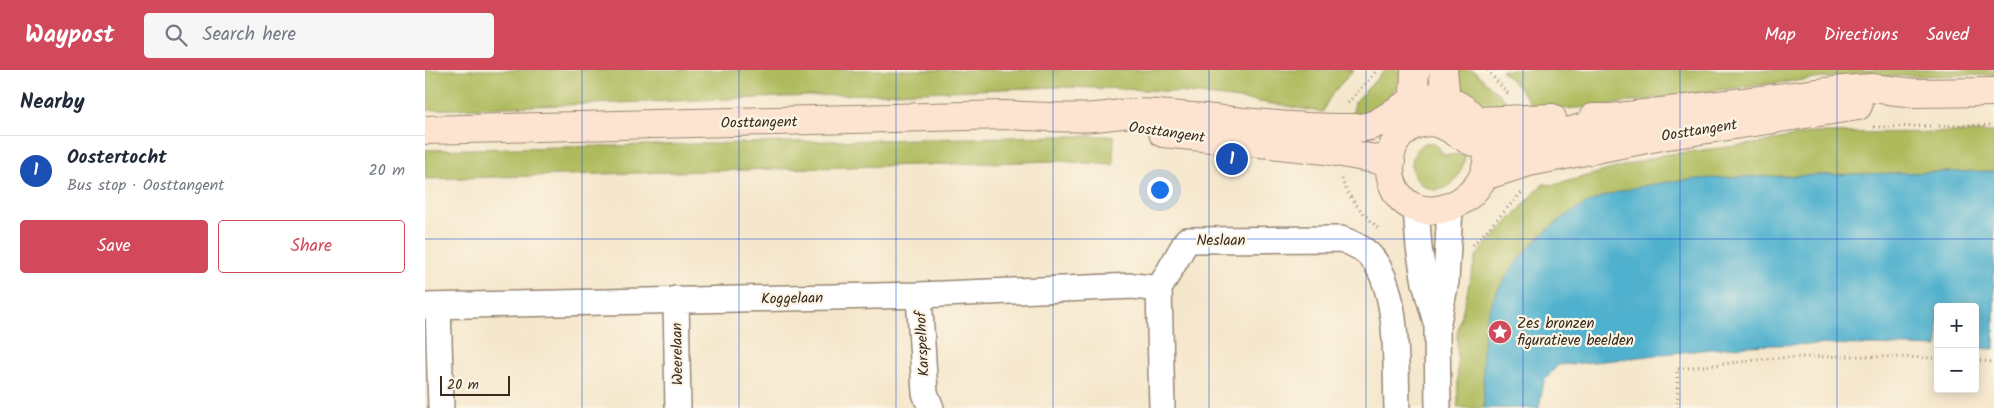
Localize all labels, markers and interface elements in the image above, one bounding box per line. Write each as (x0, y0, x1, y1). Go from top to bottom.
search box (144, 13, 494, 58)
text: Waypost (25, 16, 114, 55)
text: Search here (202, 20, 296, 50)
icon: search (162, 21, 190, 49)
text: Map (1764, 21, 1796, 50)
text: Directions (1824, 21, 1898, 50)
text: Saved (1926, 21, 1969, 50)
text: Nearby (20, 86, 85, 119)
street label: Oosttangent (720, 110, 798, 136)
street label: Oosttangent (1659, 113, 1739, 149)
street label: Oosttangent (1127, 116, 1207, 150)
pin: 1 (1216, 140, 1248, 178)
text: Oostertocht (67, 143, 167, 173)
text: 1 (34, 158, 38, 183)
text: 20 m (369, 158, 405, 183)
text: Bus stop · Oosttangent (67, 173, 224, 198)
your location (1147, 177, 1173, 203)
button: Save (20, 220, 208, 273)
button: Share (218, 220, 405, 273)
street label: Neslaan (1196, 229, 1246, 253)
street label: Koggelaan (761, 286, 823, 312)
map controls (1934, 303, 1979, 393)
button: + (1934, 303, 1979, 348)
street label: Karspelhof (909, 309, 937, 377)
place label: Zes bronzen figuratieve beelden (1517, 312, 1634, 353)
place icon: Zes bronzen figuratieve beelden (1487, 319, 1513, 345)
street label: Weerelaan (665, 322, 691, 386)
button: − (1934, 348, 1979, 393)
scale bar (440, 373, 510, 396)
text: 20 m (447, 374, 479, 396)

